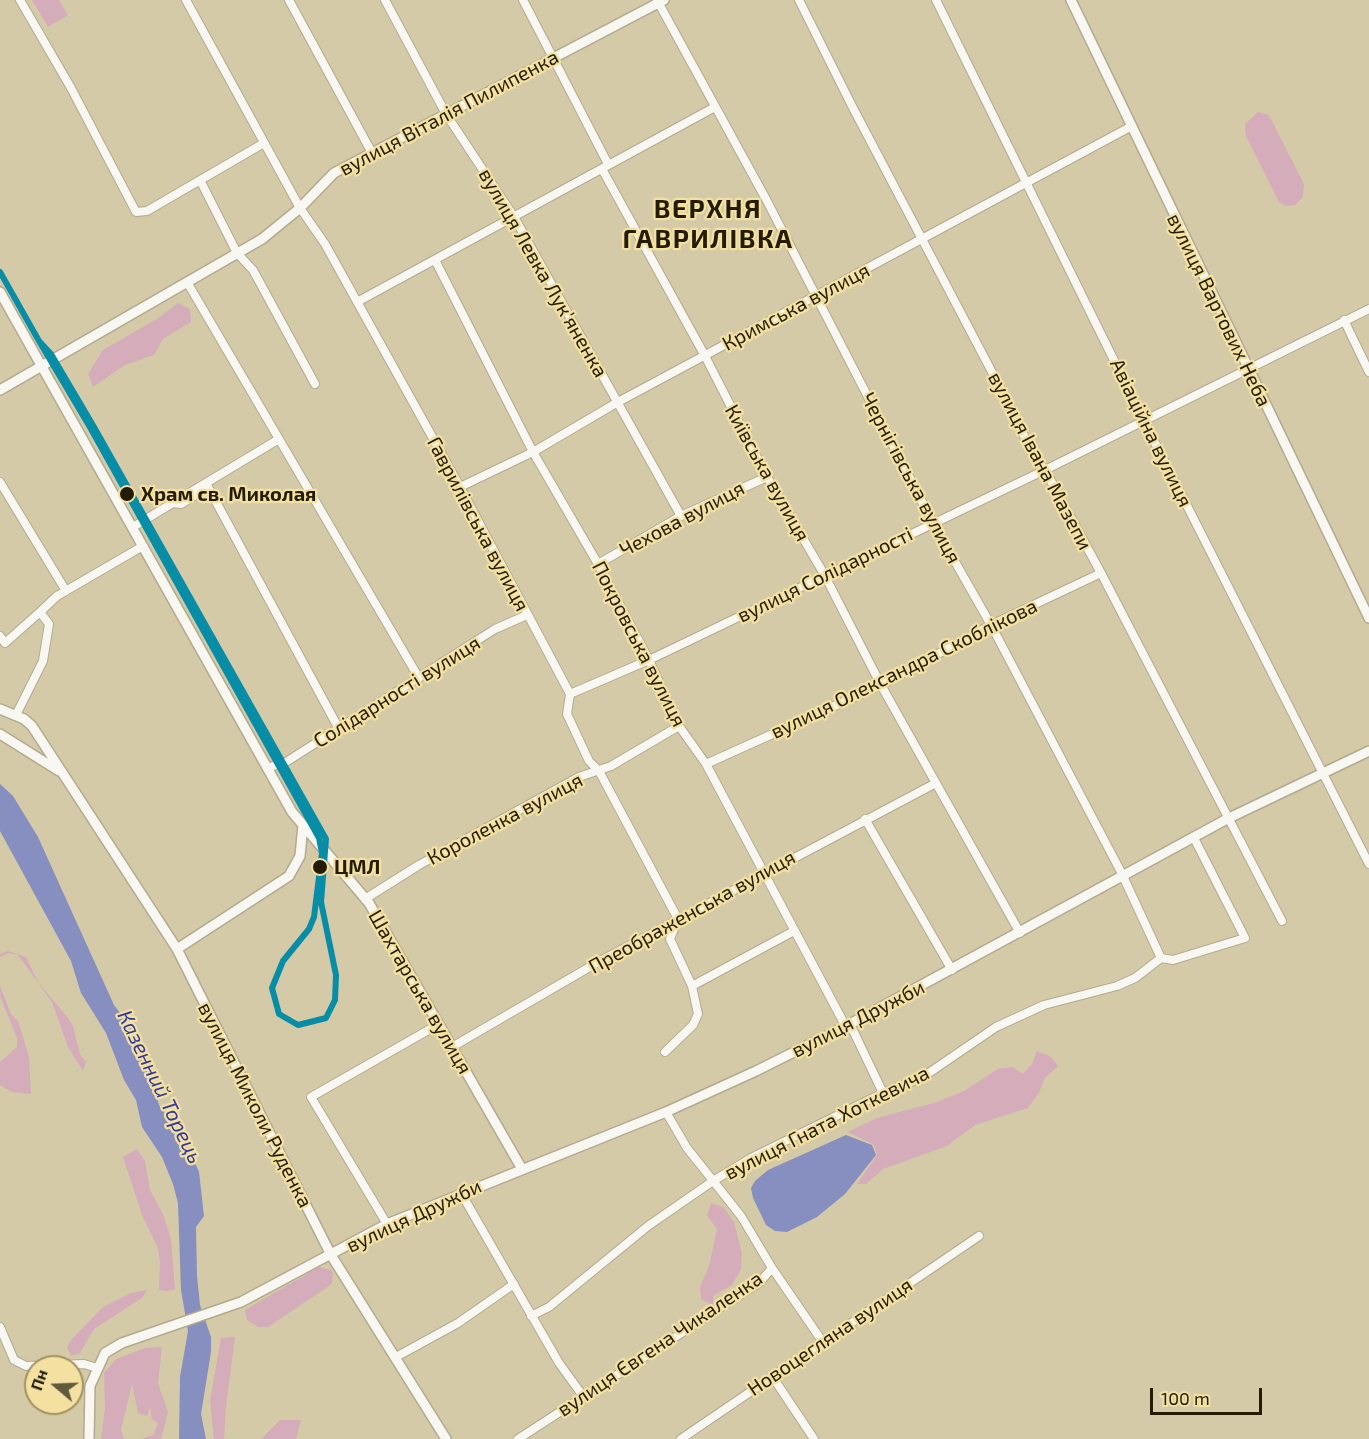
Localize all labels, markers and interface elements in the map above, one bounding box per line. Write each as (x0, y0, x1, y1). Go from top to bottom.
street label: вулиця Віталія Пилипенка (335, 45, 563, 181)
street label: вулиця Левка Лук'яненка (473, 164, 613, 382)
district label: ВЕРХНЯ ГАВРИЛІВКА (622, 193, 794, 255)
street label: вулиця Вартових Неба (1162, 210, 1276, 410)
street label: Кримська вулиця (718, 258, 874, 356)
street label: Авіаційна вулиця (1105, 355, 1197, 511)
street label: вулиця Івана Мазепи (983, 368, 1097, 554)
street label: Чернігівська вулиця (856, 389, 966, 567)
street label: Київська вулиця (719, 400, 815, 546)
street label: Гаврилівська вулиця (422, 433, 534, 615)
street label: Чехова вулиця (615, 476, 749, 562)
place label: Храм св. Миколая (141, 482, 316, 506)
marker: Храм св. Миколая (118, 485, 136, 503)
street label: вулиця Солідарності (733, 522, 917, 628)
street label: Покровська вулиця (587, 557, 691, 731)
street label: вулиця Олександра Скоблікова (767, 594, 1041, 744)
street label: Солідарності вулиця (309, 631, 485, 753)
street label: Короленка вулиця (423, 768, 587, 870)
street label: Преображенська вулиця (584, 845, 800, 979)
place label: ЦМЛ (334, 855, 380, 879)
marker: ЦМЛ (311, 858, 329, 876)
street label: Шахтарська вулиця (363, 906, 477, 1078)
street label: вулиця Дружби (787, 975, 929, 1063)
street label: вулиця Миколи Руденка (193, 998, 317, 1212)
water label: Казенний Торець (112, 1006, 208, 1168)
street label: вулиця Гната Хоткевича (721, 1061, 933, 1185)
street label: вулиця Дружби (343, 1174, 485, 1258)
street label: вулиця Євгена Чикаленка (553, 1266, 767, 1422)
street label: Новоцегляна вулиця (743, 1273, 917, 1401)
north arrow (24, 1355, 84, 1415)
text: Пн (26, 1367, 51, 1393)
scale bar (1153, 1376, 1266, 1414)
text: 100 m (1161, 1387, 1210, 1409)

